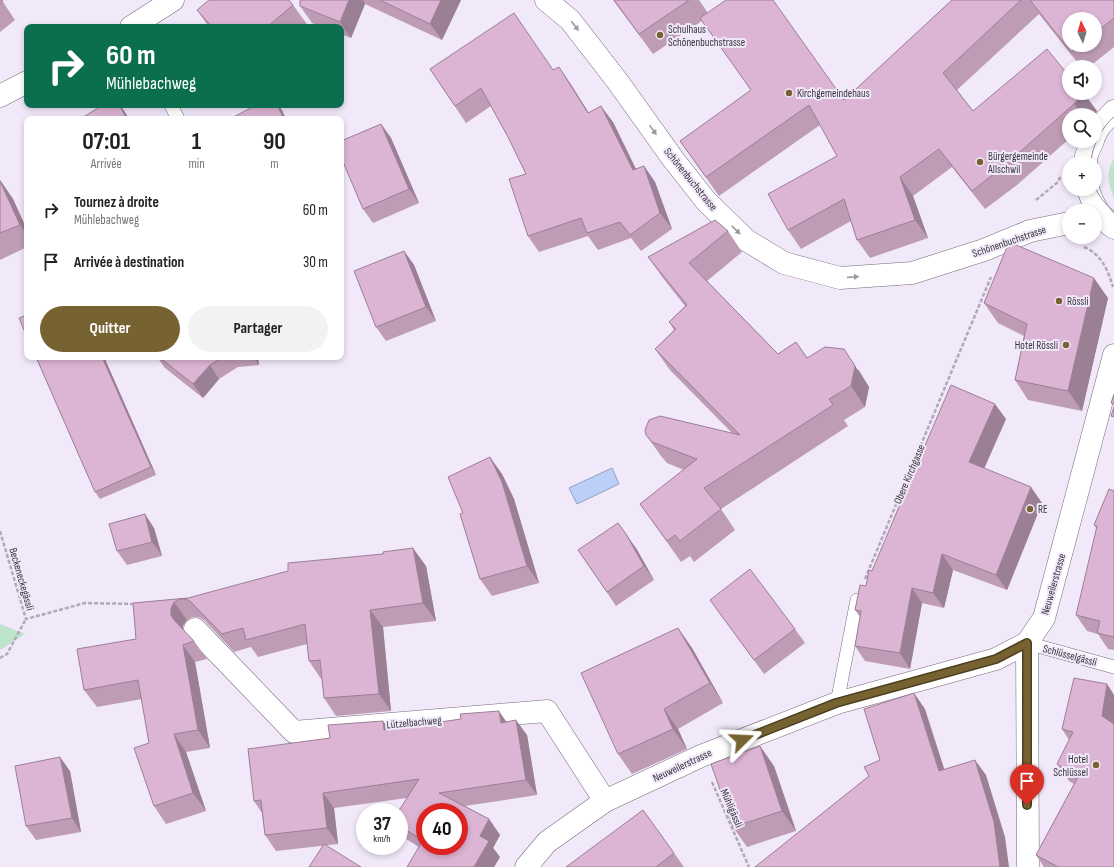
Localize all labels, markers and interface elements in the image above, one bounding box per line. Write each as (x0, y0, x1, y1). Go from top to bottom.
north arrow (1062, 12, 1102, 52)
map controls (1062, 12, 1102, 244)
one-way arrow (571, 21, 579, 32)
place label: Schulhaus Schönenbuchstrasse (668, 23, 745, 49)
marker: Schulhaus Schönenbuchstrasse (655, 30, 665, 40)
text: 60 m (106, 39, 155, 72)
icon: right (40, 40, 92, 92)
button: sound (1062, 60, 1102, 100)
text: Mühlebachweg (106, 73, 196, 94)
place label: Kirchgemeindehaus (797, 87, 870, 100)
marker: Kirchgemeindehaus (784, 88, 794, 98)
button: search (1062, 108, 1102, 148)
one-way arrow (649, 125, 657, 136)
text: 07:01 (82, 127, 130, 156)
text: 1 (192, 127, 201, 156)
text: 90 (263, 127, 286, 156)
street label: Schönenbuchstrasse (661, 145, 720, 213)
place label: Bürgergemeinde Allschwil (987, 150, 1048, 176)
text: Arrivée (91, 156, 122, 172)
text: min (188, 156, 205, 172)
text: m (270, 156, 279, 172)
button: + (1062, 156, 1102, 196)
marker: Bürgergemeinde Allschwil (975, 157, 985, 167)
text: Tournez à droite (74, 193, 159, 212)
icon: right (40, 199, 62, 221)
text: 60 m (303, 201, 328, 220)
button: − (1062, 204, 1102, 244)
text: Mühlebachweg (74, 212, 139, 228)
street label: Schönenbuchstrasse (971, 223, 1048, 260)
one-way arrow (731, 225, 741, 235)
icon: arrive (40, 251, 62, 273)
text: Arrivée à destination (74, 253, 184, 272)
text: 30 m (303, 253, 328, 272)
one-way arrow (847, 273, 859, 280)
place label: Rössli (1067, 295, 1089, 308)
marker: Rössli (1054, 296, 1064, 306)
button: Quitter (40, 306, 180, 352)
button: Partager (188, 306, 328, 352)
place label: Hotel Rössli (1015, 339, 1058, 352)
marker: Hotel Rössli (1061, 340, 1071, 350)
street label: Obere Kirchgasse (891, 442, 928, 506)
place label: RE (1038, 503, 1048, 516)
marker: RE (1025, 504, 1035, 514)
street label: Beckeneckegässli (6, 546, 37, 612)
street label: Neuweilerstrasse (1038, 552, 1068, 616)
street label: Schlüsselgässli (1041, 642, 1098, 669)
street label: Lützelbachweg (386, 714, 443, 731)
position arrow (721, 719, 763, 761)
street label: Neuweilerstrasse (651, 746, 714, 785)
place label: Hotel Schlüssel (1053, 753, 1088, 779)
marker: Hotel Schlüssel (1091, 760, 1101, 770)
pin (1010, 764, 1044, 805)
icon: arrive (1016, 770, 1038, 792)
street label: Mühligässli (718, 787, 745, 829)
speed limit sign: 40 (416, 803, 468, 855)
text: 37 (373, 812, 391, 836)
text: km/h (373, 833, 391, 845)

